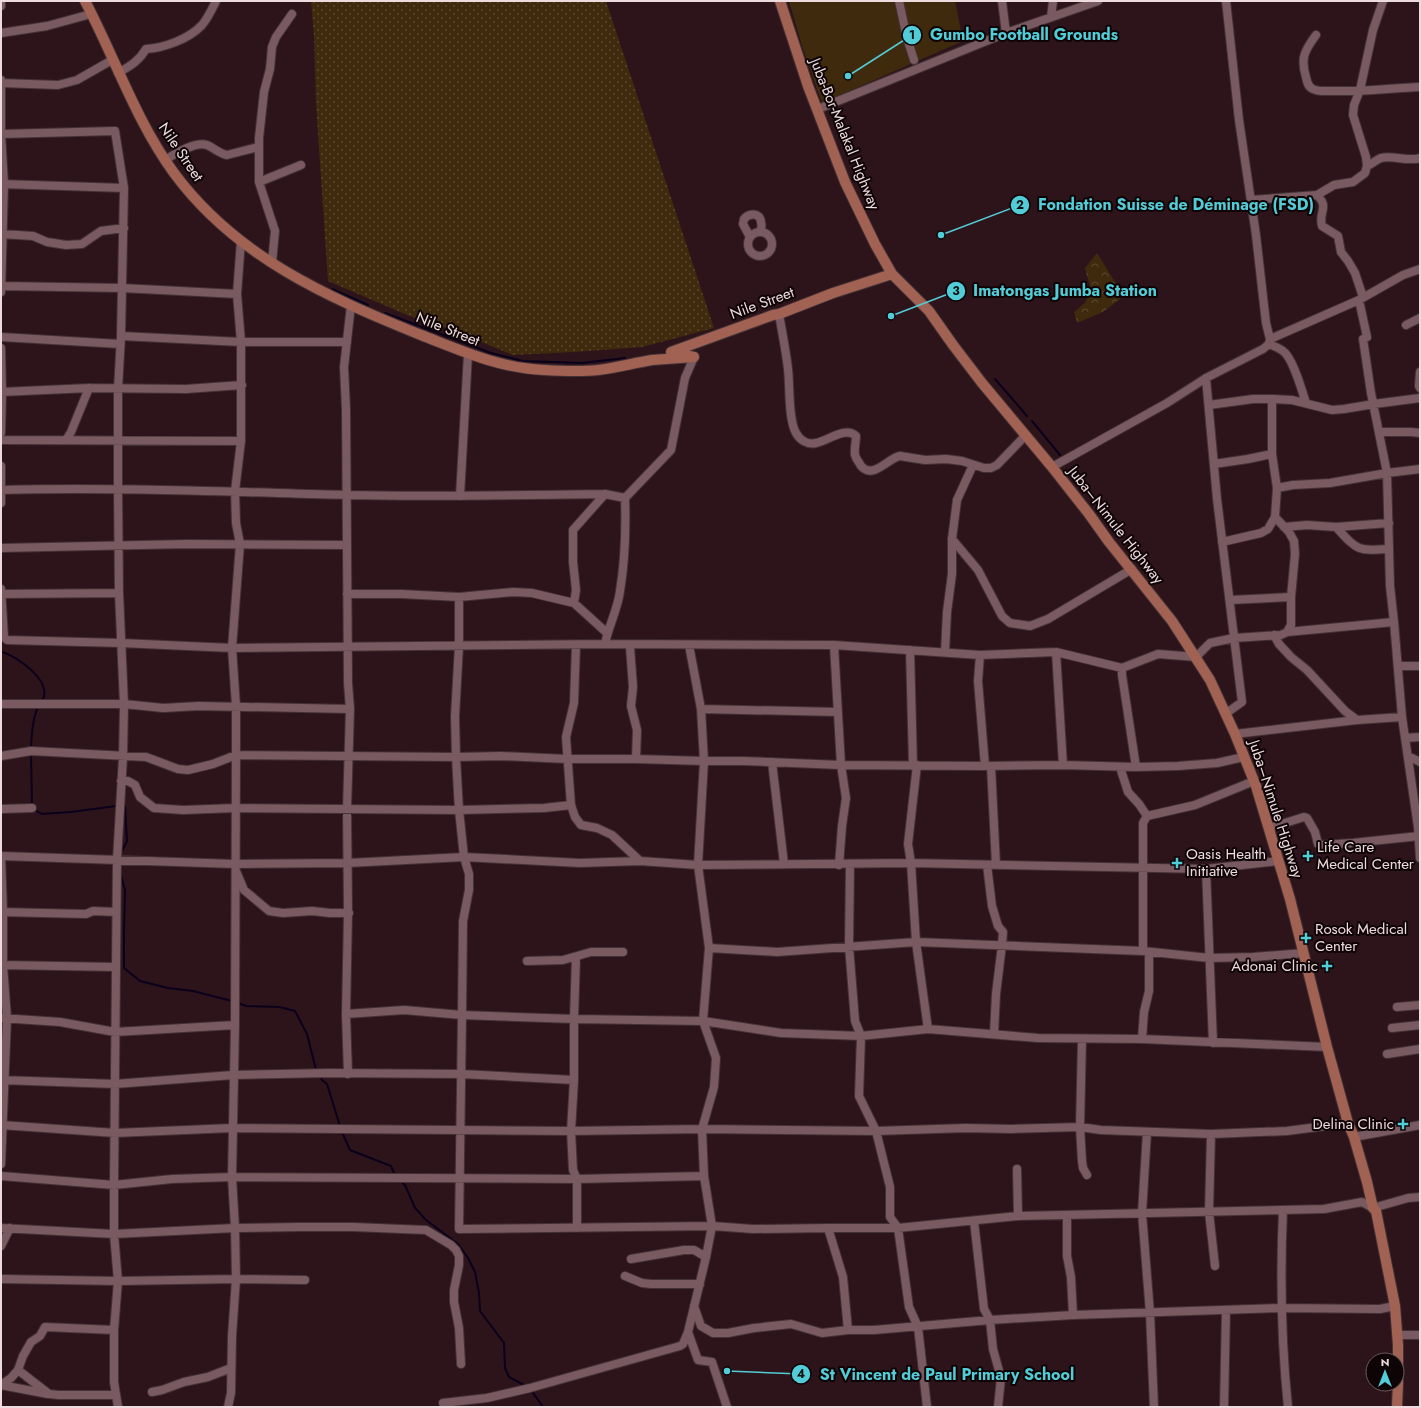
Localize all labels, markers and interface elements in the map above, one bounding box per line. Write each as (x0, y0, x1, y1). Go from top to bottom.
callout: Gumbo Football Grounds (902, 21, 1126, 49)
text: Gumbo Football Grounds (930, 23, 1118, 46)
text: 1 (909, 26, 915, 44)
street label: Juba-Bor-Malakal Highway (804, 53, 886, 214)
street label: Nile Street (153, 118, 209, 186)
callout: Fondation Suisse de Déminage (FSD) (1010, 191, 1322, 219)
text: Fondation Suisse de Déminage (FSD) (1038, 193, 1314, 216)
text: 2 (1016, 196, 1024, 214)
callout: Imatongas Jumba Station (946, 277, 1165, 305)
text: Imatongas Jumba Station (973, 279, 1157, 302)
street label: Nile Street (727, 281, 798, 325)
text: 3 (952, 282, 960, 300)
street label: Nile Street (413, 306, 484, 352)
street label: Juba–Nimule Highway (1062, 460, 1169, 589)
street label: Juba–Nimule Highway (1243, 735, 1309, 881)
place label: Life Care Medical Center (1317, 836, 1415, 875)
place label: Oasis Health Initiative (1186, 843, 1266, 882)
marker: Life Care Medical Center (1302, 850, 1314, 862)
marker: Oasis Health Initiative (1171, 857, 1183, 869)
place label: Rosok Medical Center (1315, 918, 1407, 957)
marker: Rosok Medical Center (1300, 932, 1312, 944)
place label: Adonai Clinic (1231, 955, 1318, 977)
marker: Adonai Clinic (1321, 960, 1333, 972)
place label: Delina Clinic (1313, 1113, 1394, 1135)
marker: Delina Clinic (1397, 1118, 1409, 1130)
north arrow (1365, 1352, 1405, 1392)
text: N (1381, 1354, 1389, 1370)
callout: St Vincent de Paul Primary School (791, 1360, 1082, 1388)
text: St Vincent de Paul Primary School (820, 1363, 1074, 1386)
text: 4 (797, 1365, 805, 1383)

